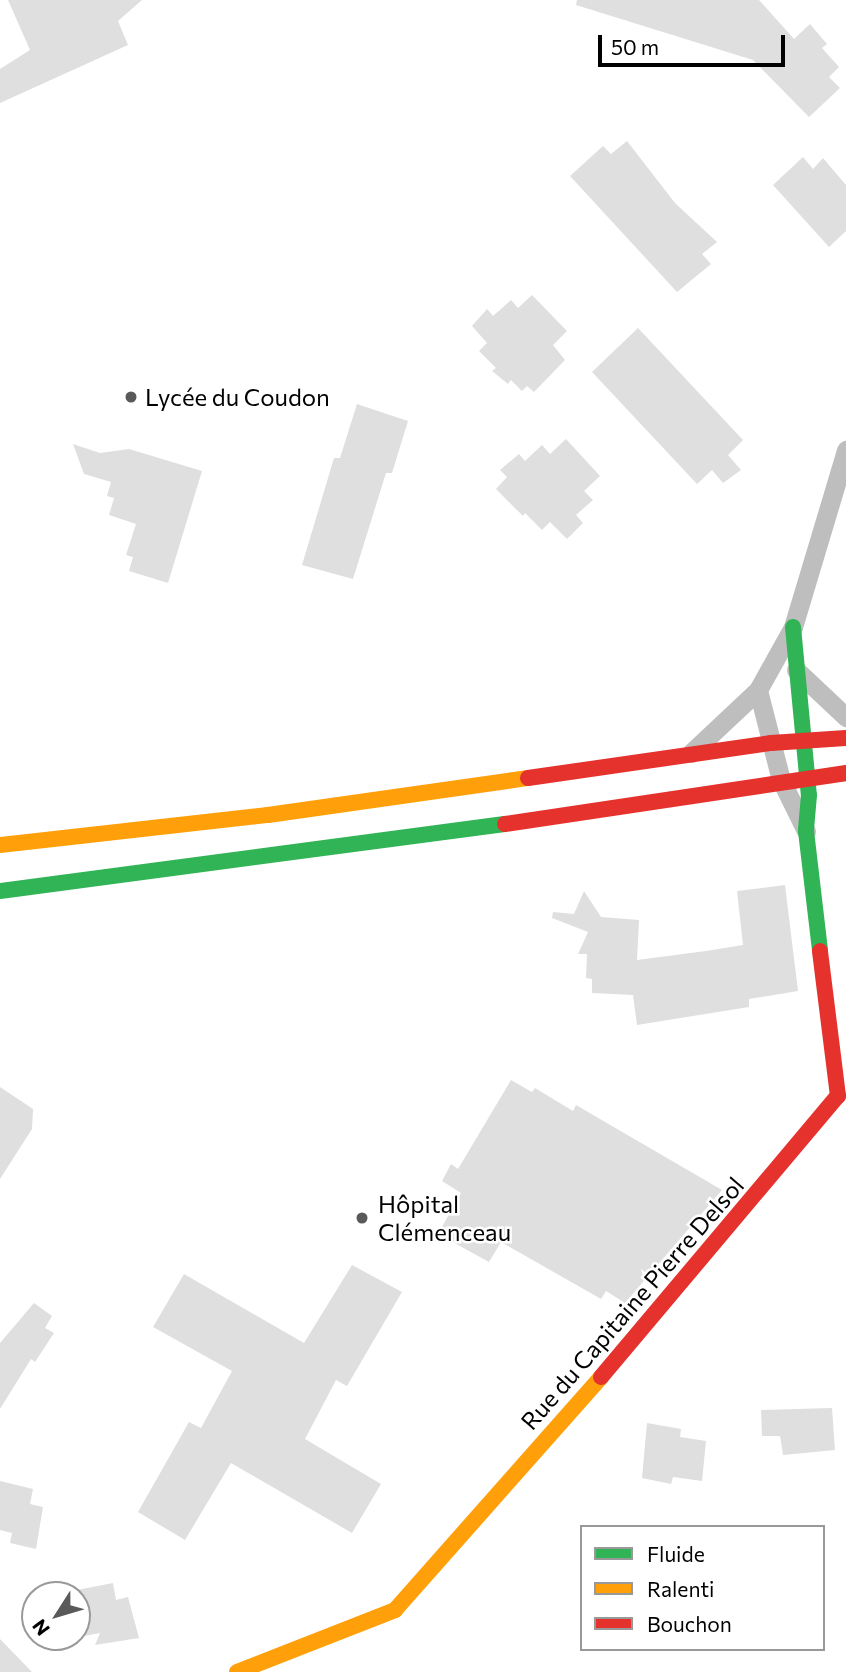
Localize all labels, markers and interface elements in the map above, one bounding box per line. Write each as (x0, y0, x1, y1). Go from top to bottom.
scale bar (601, 21, 788, 65)
text: 50 m (611, 34, 659, 59)
place label: Lycée du Coudon (145, 383, 330, 411)
marker: Lycée du Coudon (123, 389, 139, 405)
street label: Rue du Capitaine Pierre Delsol (514, 1171, 750, 1435)
place label: Hôpital Clémenceau (378, 1190, 511, 1246)
marker: Hôpital Clémenceau (352, 1208, 372, 1228)
legend (580, 1525, 825, 1651)
text: Fluide (647, 1541, 705, 1566)
text: Ralenti (647, 1576, 714, 1601)
north arrow (21, 1581, 91, 1651)
text: Bouchon (647, 1611, 732, 1636)
text: N (27, 1615, 54, 1640)

